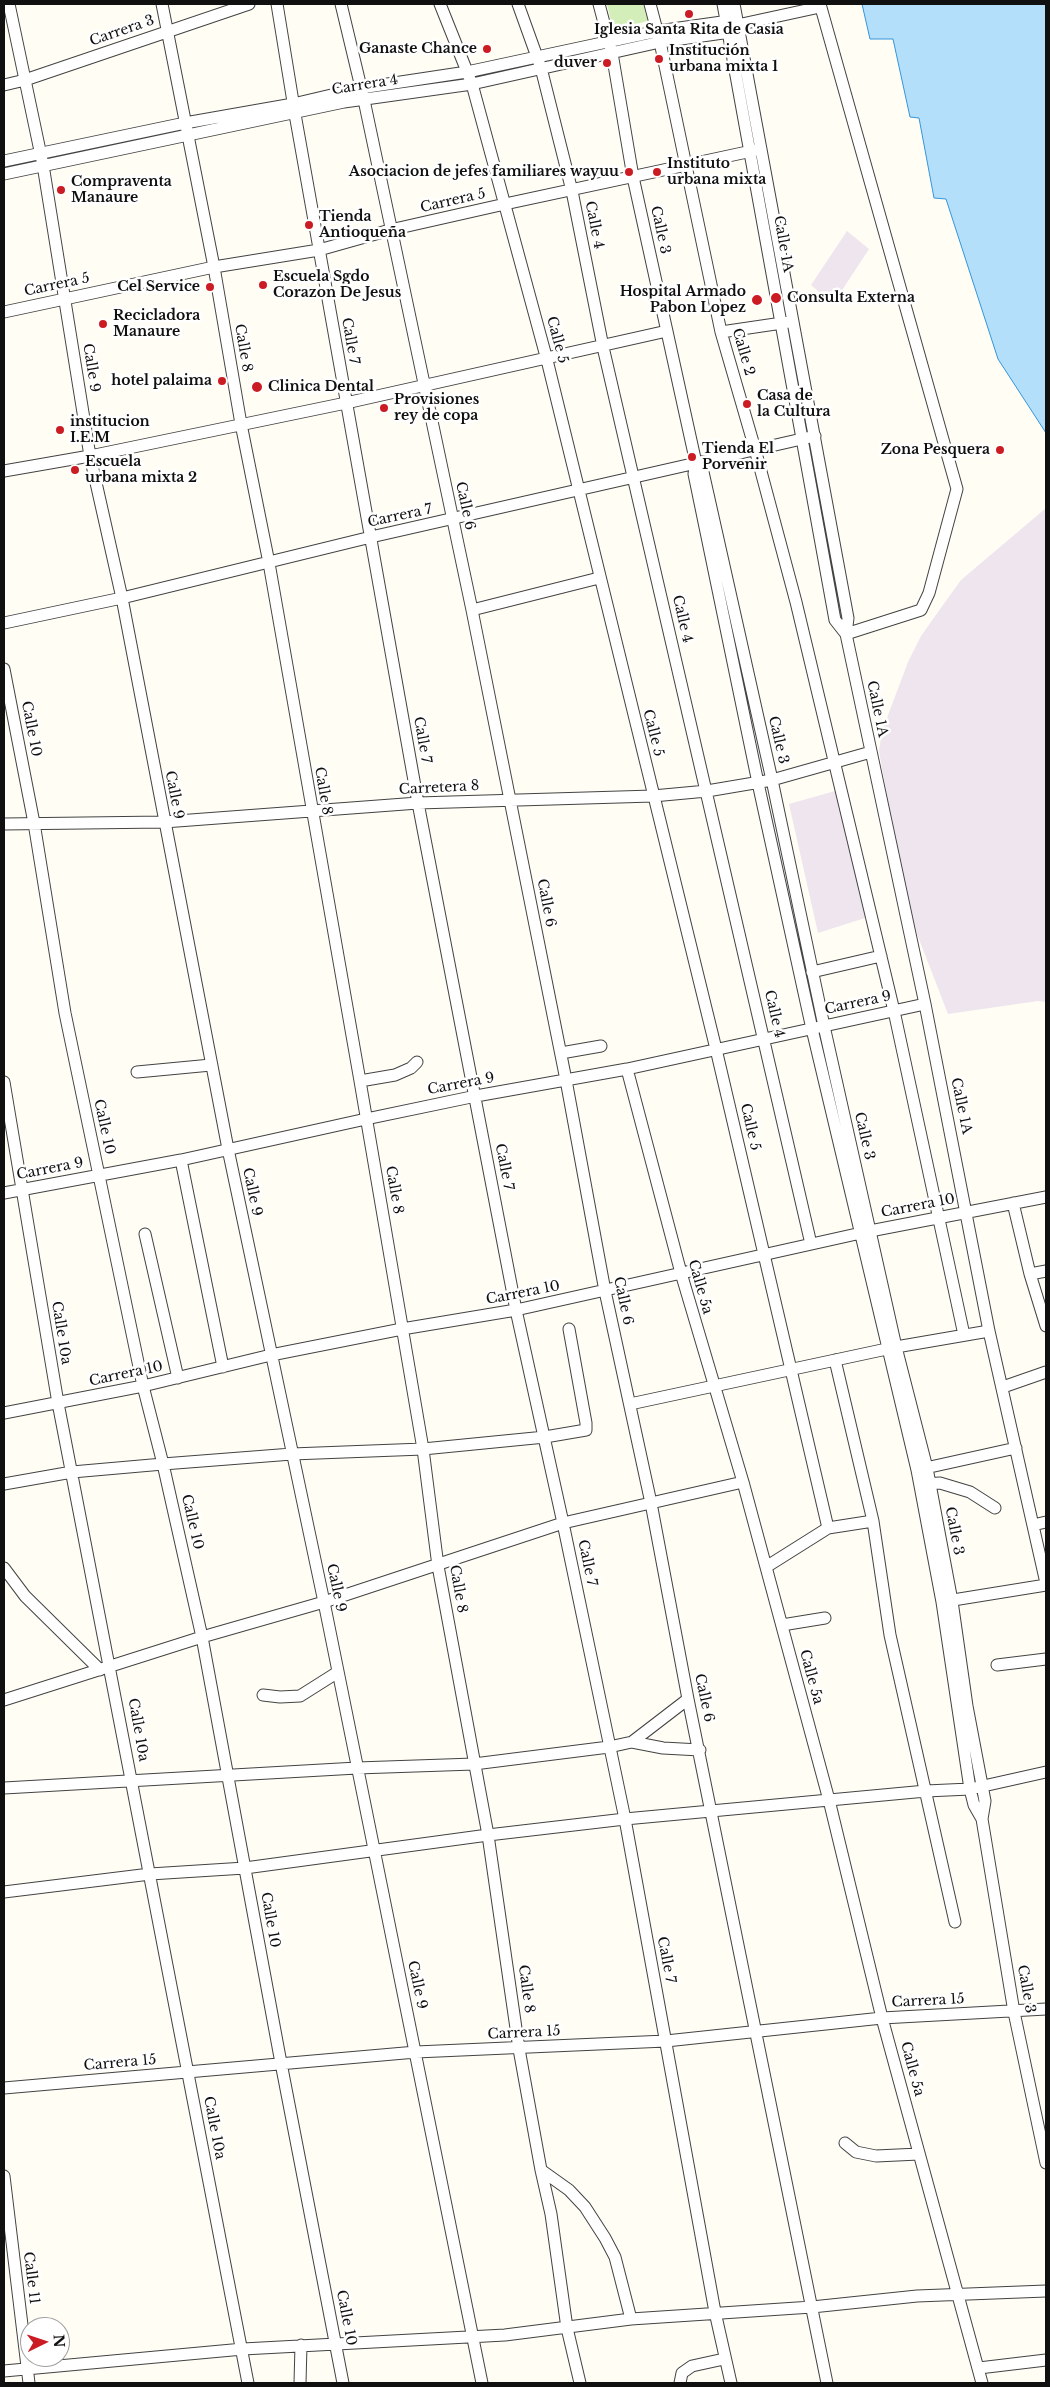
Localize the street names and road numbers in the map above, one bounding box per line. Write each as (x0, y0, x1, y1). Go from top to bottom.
street label: Carrera 3 (87, 12, 157, 50)
street label: Carrera 4 (331, 71, 399, 99)
street label: Carrera 5 (419, 185, 487, 217)
street label: Calle 4 (581, 200, 607, 250)
street label: Calle 3 (647, 204, 673, 256)
street label: Calle 1A (770, 214, 796, 274)
street label: Carrera 5 (23, 270, 91, 300)
street label: Calle 5 (543, 315, 571, 365)
street label: Calle 7 (338, 316, 362, 366)
street label: Calle 8 (231, 323, 255, 373)
street label: Calle 2 (728, 326, 758, 378)
street label: Calle 9 (79, 342, 103, 394)
street label: Calle 6 (452, 480, 478, 532)
street label: Carrera 7 (366, 501, 434, 531)
street label: Calle 4 (668, 594, 696, 644)
street label: Calle 1A (863, 679, 891, 739)
street label: Calle 10 (17, 700, 45, 758)
street label: Calle 5 (639, 708, 667, 758)
street label: Calle 3 (764, 714, 792, 766)
street label: Calle 7 (410, 715, 434, 765)
street label: Calle 8 (311, 766, 335, 816)
street label: Calle 9 (161, 769, 187, 821)
street label: Carretera 8 (398, 778, 480, 798)
street label: Calle 6 (533, 877, 559, 929)
street label: Carrera 9 (823, 988, 893, 1018)
street label: Calle 4 (760, 989, 788, 1039)
street label: Carrera 9 (426, 1069, 496, 1099)
street label: Calle 1A (947, 1076, 975, 1136)
street label: Calle 10 (90, 1098, 118, 1156)
street label: Calle 5 (736, 1102, 764, 1152)
street label: Calle 3 (850, 1110, 878, 1162)
street label: Calle 7 (491, 1142, 517, 1192)
street label: Carrera 9 (15, 1154, 85, 1184)
street label: Calle 8 (382, 1165, 406, 1215)
street label: Calle 9 (239, 1166, 265, 1218)
street label: Carrera 10 (880, 1191, 956, 1221)
street label: Calle 5a (684, 1258, 716, 1316)
street label: Calle 6 (610, 1275, 636, 1327)
street label: Carrera 10 (485, 1278, 561, 1308)
street label: Calle 10a (48, 1300, 74, 1366)
street label: Carrera 10 (88, 1358, 164, 1390)
street label: Calle 10 (177, 1493, 207, 1551)
street label: Calle 3 (941, 1505, 967, 1557)
street label: Calle 7 (574, 1538, 600, 1588)
street label: Calle 9 (323, 1562, 349, 1614)
street label: Calle 8 (446, 1564, 470, 1614)
street label: Calle 5a (796, 1648, 826, 1706)
street label: Calle 6 (691, 1672, 717, 1724)
street label: Calle 10a (124, 1697, 152, 1763)
street label: Calle 10 (257, 1891, 283, 1949)
street label: Calle 7 (653, 1935, 679, 1985)
street label: Calle 9 (404, 1959, 430, 2011)
street label: Calle 8 (514, 1964, 538, 2014)
street label: Calle 3 (1013, 1964, 1039, 2014)
street label: Carrera 15 (891, 1991, 965, 2011)
street label: Carrera 15 (487, 2023, 561, 2043)
street label: Calle 5a (897, 2040, 927, 2098)
street label: Carrera 15 (83, 2051, 157, 2075)
street label: Calle 10a (200, 2095, 228, 2161)
street label: Calle 11 (19, 2251, 43, 2305)
street label: Calle 10 (332, 2289, 360, 2347)

